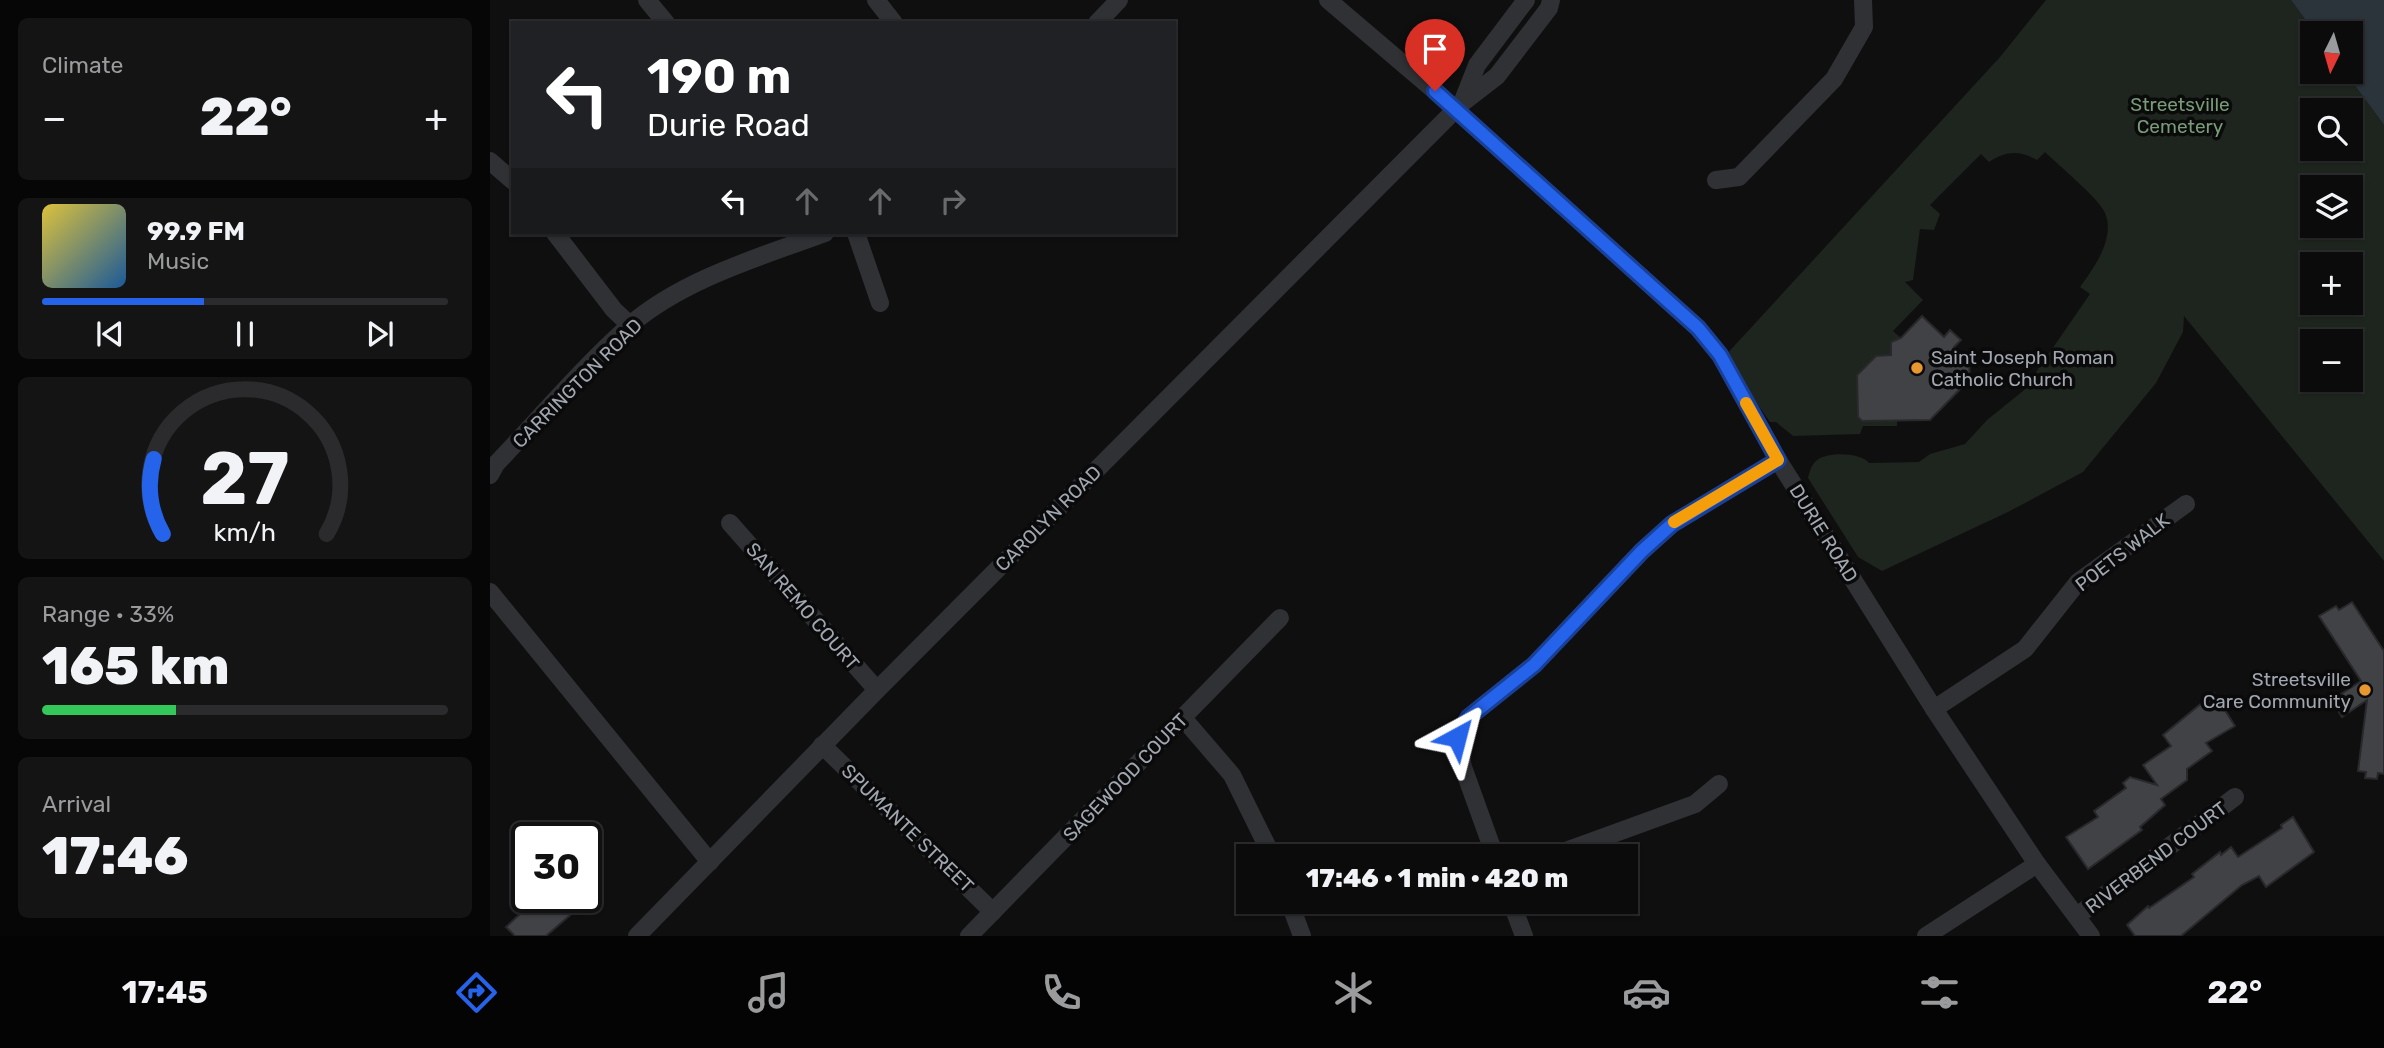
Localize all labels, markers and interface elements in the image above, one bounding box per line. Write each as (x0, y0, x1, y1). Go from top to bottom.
pin (1405, 19, 1465, 91)
north arrow (2300, 21, 2362, 84)
map controls (2300, 21, 2363, 392)
icon: arrive (1416, 30, 1454, 68)
text: 190 m (647, 47, 791, 105)
icon: left (532, 49, 623, 140)
text: Climate (42, 51, 123, 79)
text: 22° (199, 86, 292, 148)
park label: Streetsville Cemetery (2130, 93, 2230, 138)
text: − (42, 95, 67, 141)
text: + (424, 95, 448, 141)
button: search (2300, 98, 2363, 161)
text: Durie Road (647, 106, 810, 144)
button: layers (2300, 175, 2363, 238)
icon: left (715, 182, 753, 220)
icon: ahead (788, 182, 826, 220)
icon: ahead (861, 182, 899, 220)
icon: right (934, 182, 972, 220)
text: 99.9 FM (147, 216, 245, 247)
text: Music (147, 247, 209, 275)
button: + (2300, 252, 2363, 315)
street label: CARRINGTON ROAD (508, 314, 647, 453)
icon: previous (91, 315, 129, 353)
icon: pause (226, 315, 264, 353)
icon: next (361, 315, 399, 353)
button: − (2300, 329, 2363, 392)
place label: Saint Joseph Roman Catholic Church (1931, 346, 2114, 391)
marker: Saint Joseph Roman Catholic Church (1909, 360, 1925, 376)
text: 27 (200, 436, 290, 522)
street label: CAROLYN ROAD (991, 461, 1106, 576)
street label: DURIE ROAD (1784, 480, 1863, 586)
street label: POETS WALK (2071, 508, 2174, 596)
text: km/h (214, 518, 276, 547)
street label: SAN REMO COURT (741, 538, 864, 675)
text: Range · 33% (42, 600, 174, 628)
text: 165 km (42, 635, 230, 697)
place label: Streetsville Care Community (2203, 668, 2351, 713)
marker: Streetsville Care Community (2357, 682, 2373, 698)
position arrow (1420, 700, 1494, 774)
street label: SAGEWOOD COURT (1058, 708, 1192, 846)
street label: SPUMANTE STREET (837, 759, 978, 897)
text: Arrival (42, 790, 111, 818)
street label: RIVERBEND COURT (2081, 797, 2232, 918)
speed limit sign: 30 (511, 822, 602, 913)
text: 17:46 (42, 825, 188, 887)
text: 17:46 · 1 min · 420 m (1306, 863, 1568, 894)
icon: directions (452, 968, 501, 1017)
icon: music (744, 968, 793, 1017)
icon: phone (1037, 968, 1086, 1017)
icon: climate (1329, 968, 1378, 1017)
icon: car (1622, 968, 1671, 1017)
icon: filters (1915, 968, 1964, 1017)
text: 17:45 (122, 973, 208, 1011)
text: 22° (2207, 973, 2262, 1011)

